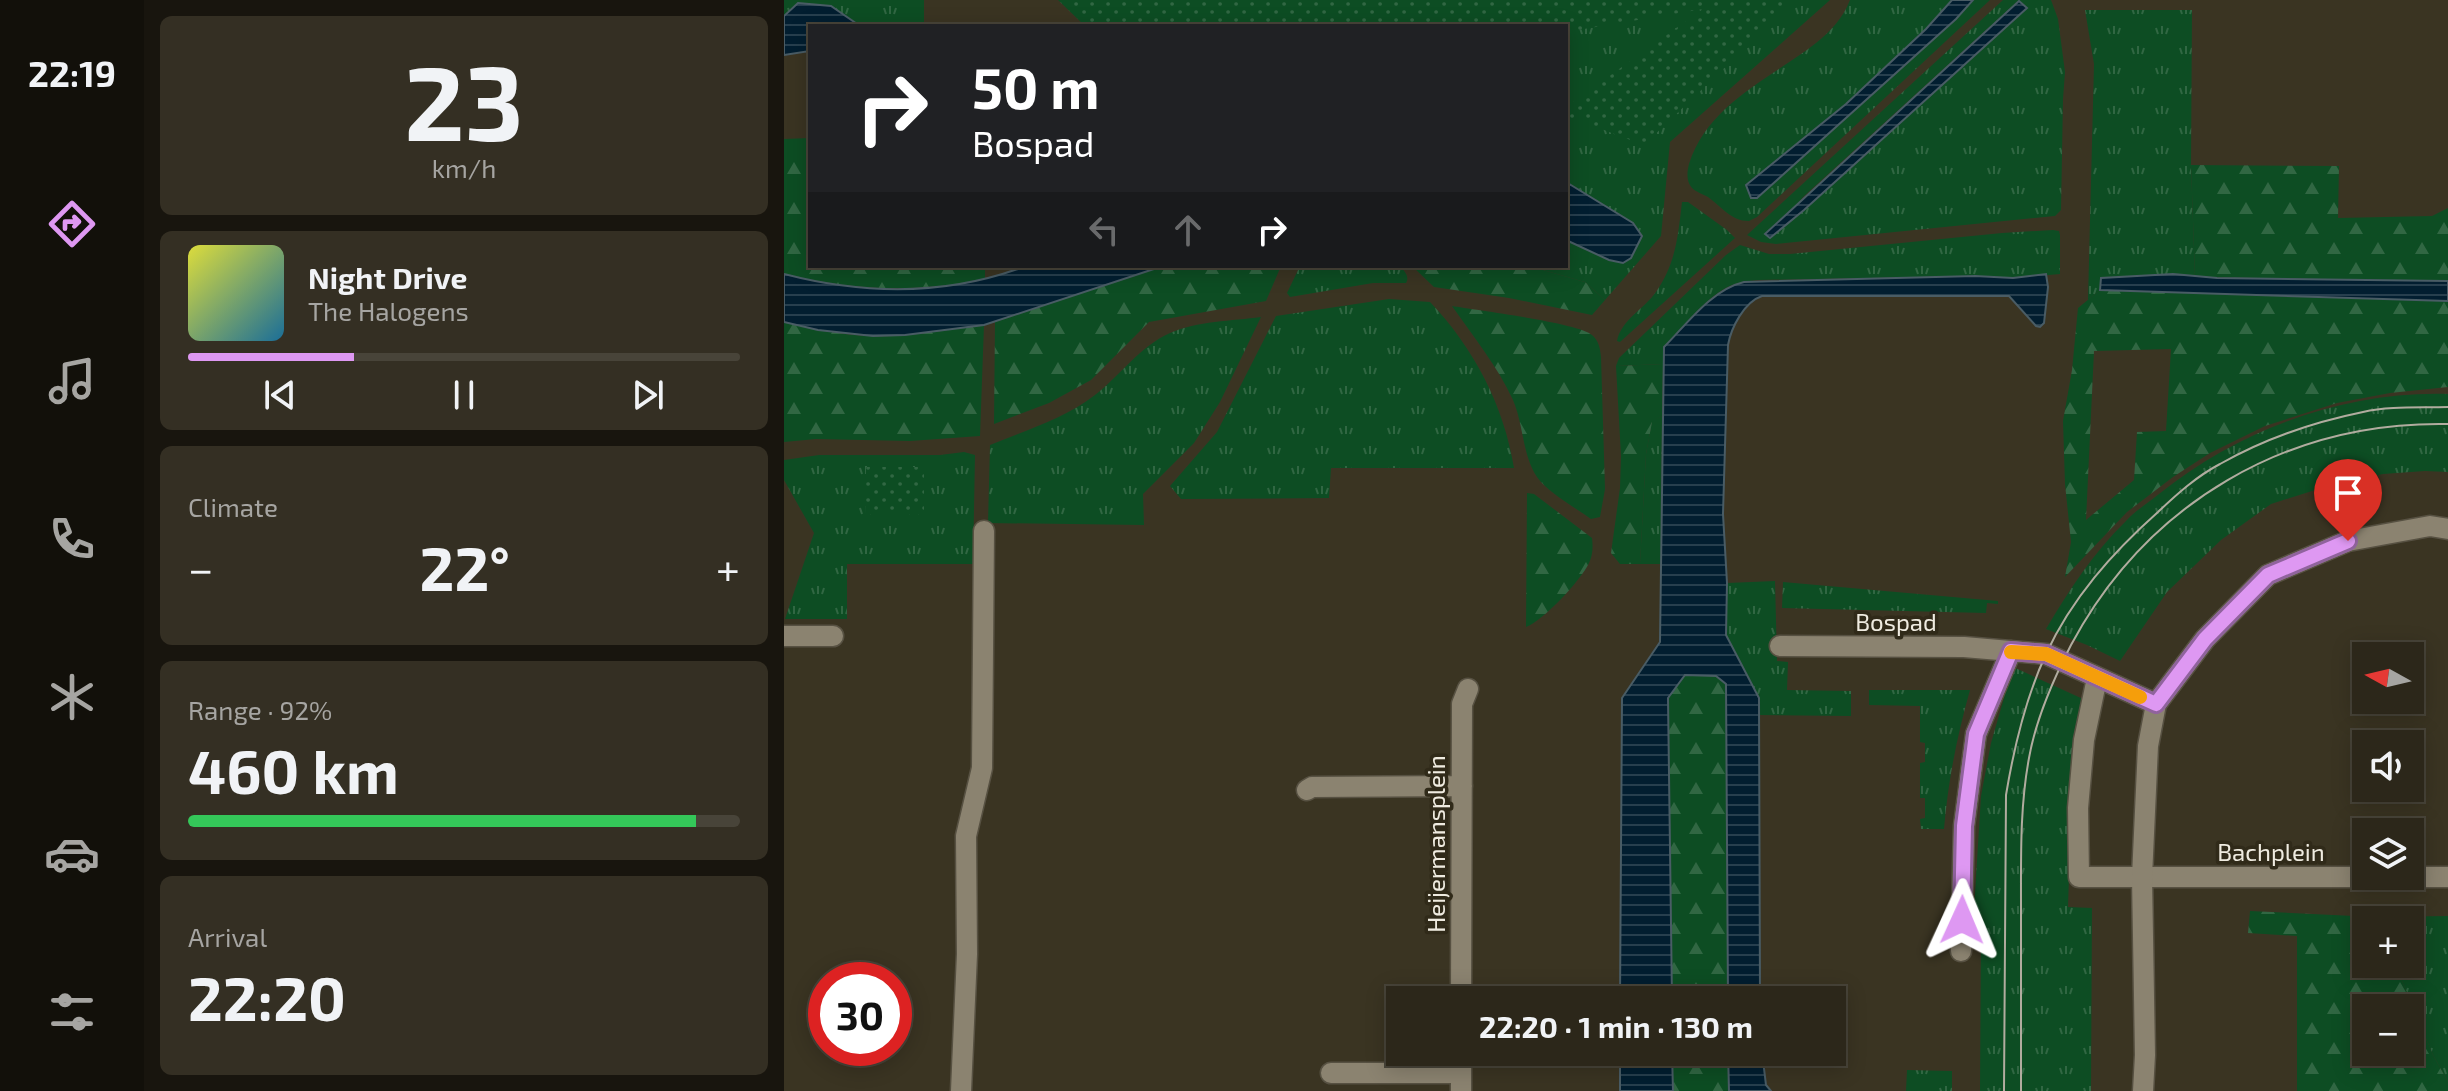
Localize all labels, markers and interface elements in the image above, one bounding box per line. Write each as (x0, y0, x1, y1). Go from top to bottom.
text: 23 (404, 37, 524, 162)
text: 22:19 (28, 51, 116, 94)
text: 50 m (972, 53, 1100, 120)
icon: right (840, 56, 944, 160)
text: Bospad (972, 121, 1094, 164)
text: km/h (432, 152, 496, 183)
icon: directions (44, 196, 100, 252)
icon: left (1082, 208, 1126, 252)
icon: ahead (1166, 208, 1210, 252)
icon: right (1250, 208, 1294, 252)
text: Night Drive (308, 259, 467, 295)
text: The Halogens (308, 295, 469, 326)
icon: music (44, 353, 100, 409)
icon: previous (258, 373, 302, 417)
icon: pause (442, 373, 486, 417)
icon: next (626, 373, 670, 417)
pin (2314, 459, 2382, 541)
icon: arrive (2326, 471, 2370, 515)
text: Climate (188, 491, 278, 522)
icon: phone (44, 511, 100, 567)
text: 22° (420, 531, 510, 603)
text: − (188, 541, 214, 594)
text: + (716, 541, 740, 594)
street label: Bospad (1855, 607, 1937, 636)
north arrow (2352, 642, 2424, 714)
map controls (2352, 642, 2424, 1066)
icon: climate (44, 669, 100, 725)
text: Range · 92% (188, 694, 332, 725)
button: sound (2352, 730, 2424, 802)
text: 460 km (188, 734, 399, 806)
street label: Heijermansplein (1421, 755, 1450, 933)
button: layers (2352, 818, 2424, 890)
icon: car (44, 826, 100, 882)
street label: Bachplein (2217, 837, 2325, 866)
position arrow (1920, 878, 2004, 962)
button: + (2352, 906, 2424, 978)
text: Arrival (188, 921, 267, 952)
text: 22:20 (188, 961, 346, 1033)
speed limit sign: 30 (808, 962, 912, 1066)
icon: filters (44, 984, 100, 1040)
button: − (2352, 994, 2424, 1066)
text: 22:20 · 1 min · 130 m (1479, 1008, 1753, 1044)

